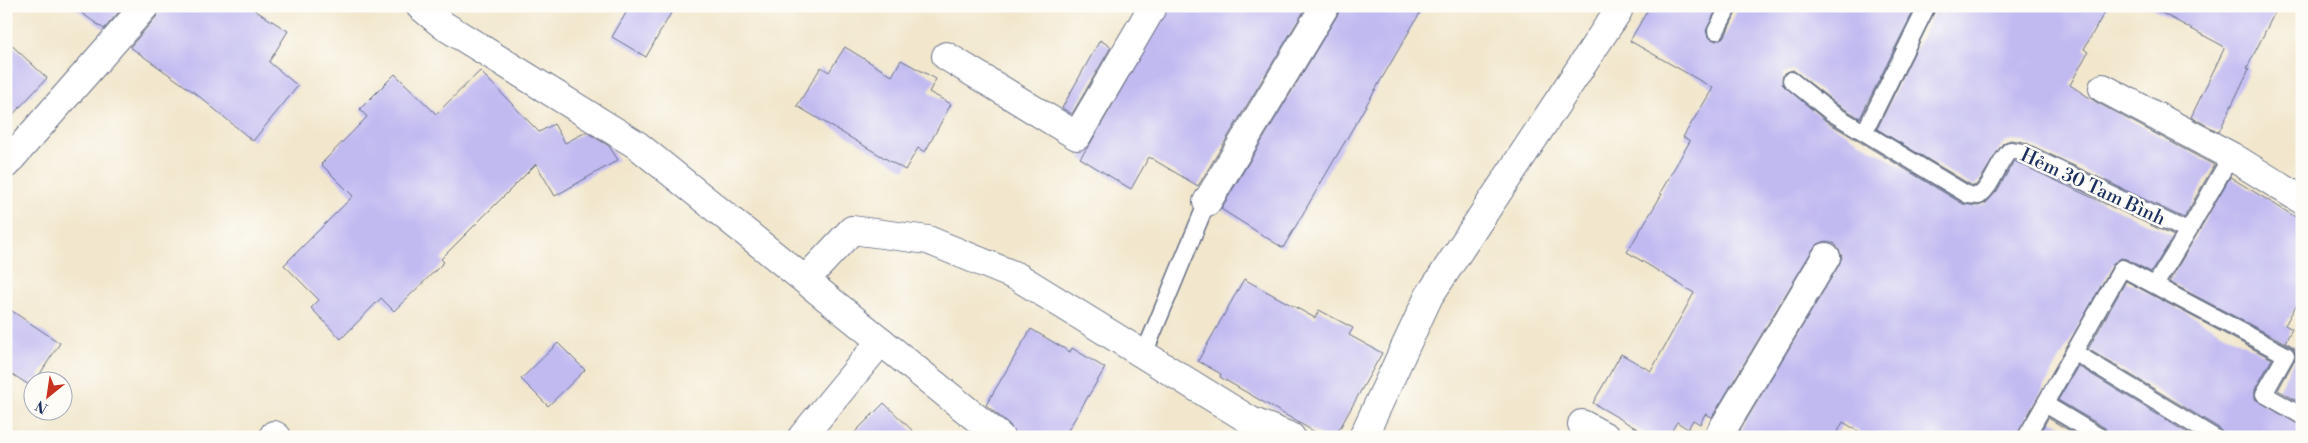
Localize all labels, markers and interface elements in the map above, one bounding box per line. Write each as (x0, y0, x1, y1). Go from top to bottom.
street label: Hẻm 30 Tam Bình (2017, 143, 2169, 231)
north arrow (22, 370, 72, 420)
text: N (33, 396, 51, 417)

